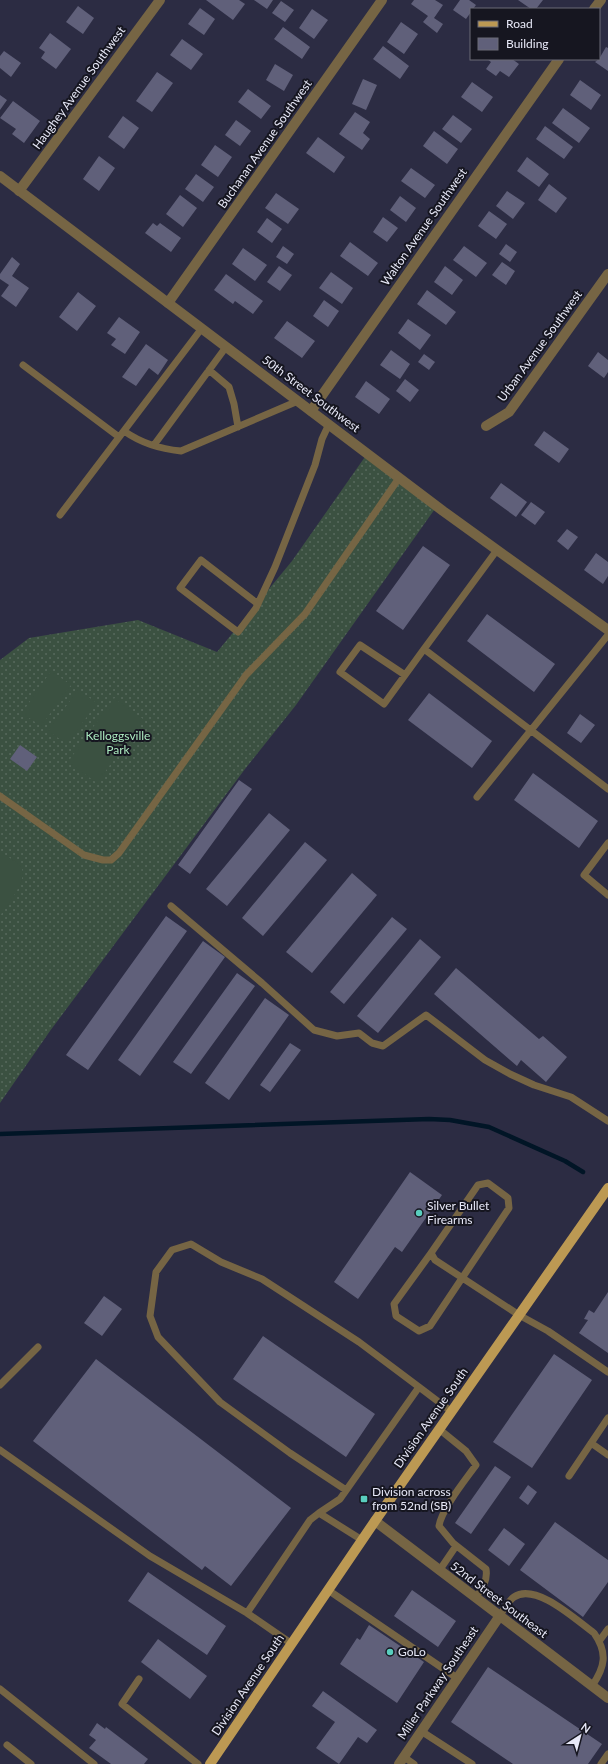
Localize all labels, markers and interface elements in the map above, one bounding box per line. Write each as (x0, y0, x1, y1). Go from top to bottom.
legend (470, 8, 600, 60)
text: Road (506, 16, 533, 31)
street label: Haughey Avenue Southwest (29, 23, 129, 152)
text: Building (506, 36, 549, 51)
street label: Buchanan Avenue Southwest (214, 76, 315, 211)
street label: Walton Avenue Southwest (377, 165, 470, 288)
street label: Urban Avenue Southwest (494, 287, 585, 404)
street label: 50th Street Southwest (259, 352, 364, 436)
park label: Kelloggsville Park (86, 728, 150, 757)
place label: Silver Bullet Firearms (427, 1198, 490, 1227)
marker: Silver Bullet Firearms (414, 1208, 424, 1218)
street label: Division Avenue South (390, 1365, 471, 1471)
place label: Division across from 52nd (SB) (372, 1484, 451, 1513)
marker: Division across from 52nd (SB) (359, 1494, 369, 1504)
street label: 52nd Street Southeast (448, 1558, 551, 1641)
street label: Miller Parkway Southeast (394, 1623, 482, 1742)
street label: Division Avenue South (208, 1631, 287, 1738)
place label: GoLo (398, 1644, 426, 1659)
marker: GoLo (385, 1647, 395, 1657)
north arrow (560, 1716, 600, 1756)
text: N (579, 1720, 593, 1735)

